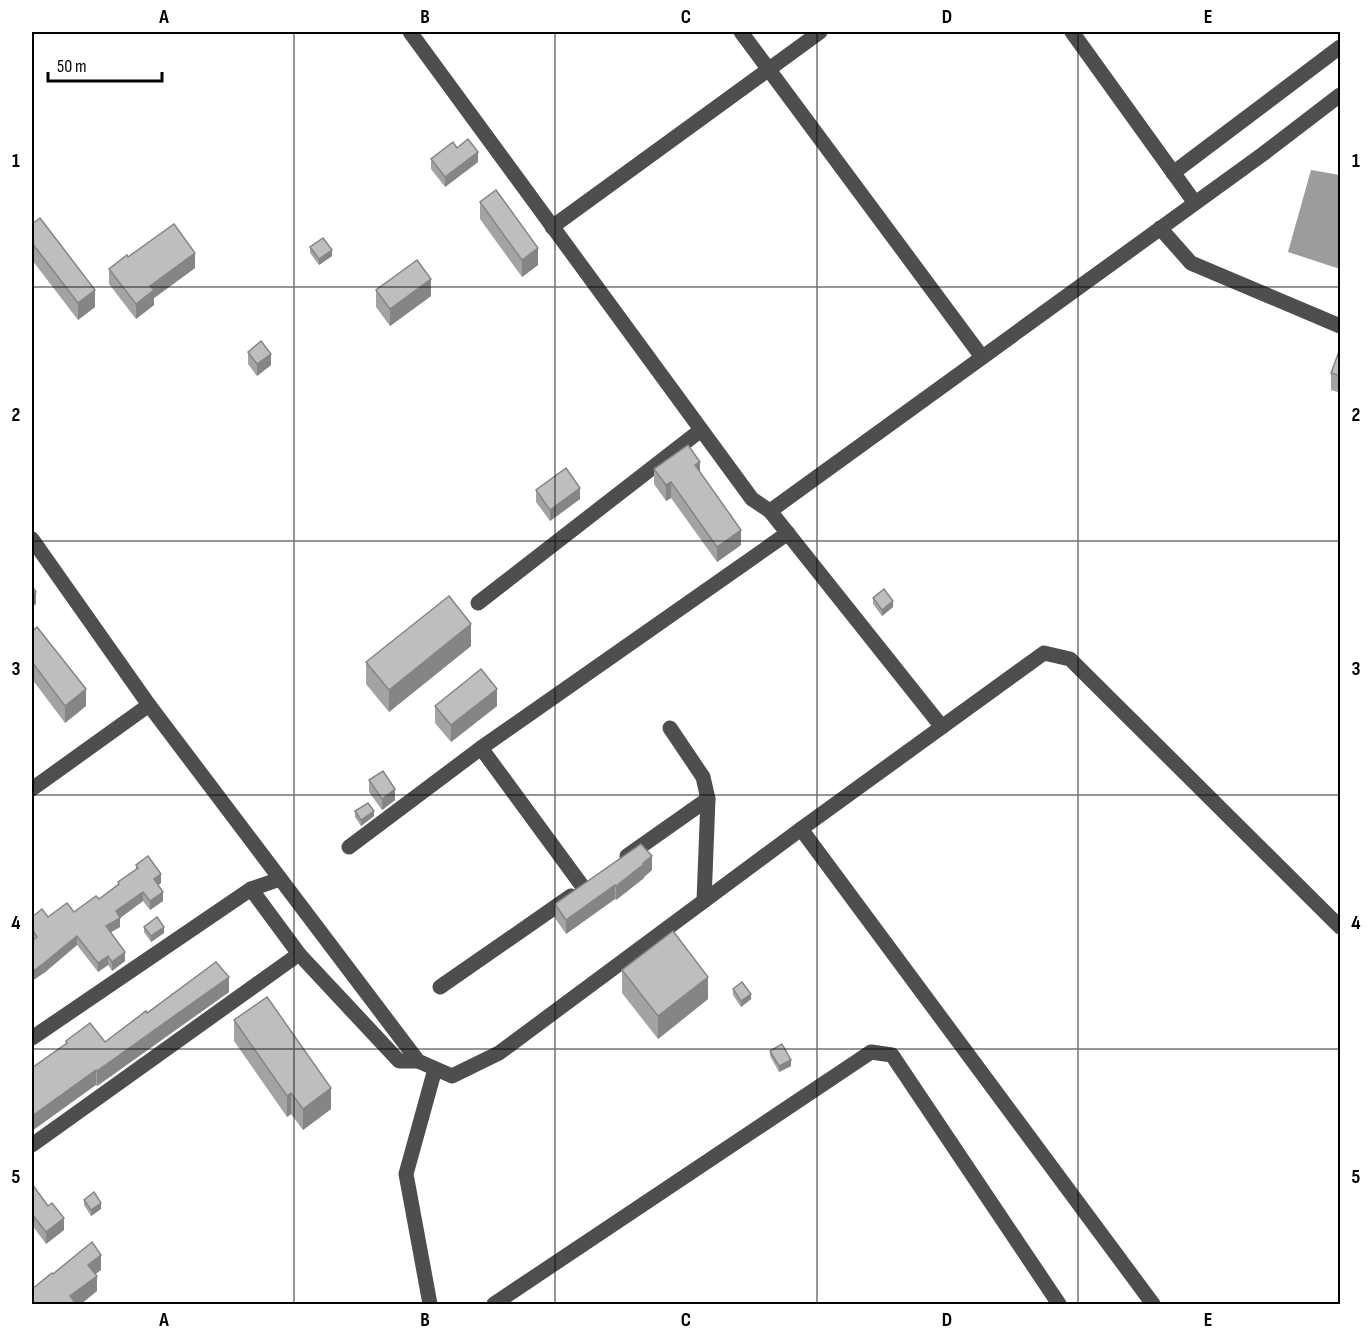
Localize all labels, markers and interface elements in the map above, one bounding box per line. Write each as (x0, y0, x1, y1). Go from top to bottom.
text: A (158, 5, 169, 29)
text: B (420, 5, 430, 29)
text: C (681, 5, 691, 29)
text: D (942, 5, 952, 29)
text: E (1204, 5, 1212, 29)
scale bar (48, 45, 162, 83)
text: 50 m (57, 56, 87, 77)
text: 1 (12, 149, 20, 173)
text: 1 (1352, 149, 1360, 173)
text: 2 (12, 403, 20, 427)
text: 2 (1352, 403, 1360, 427)
text: 3 (12, 657, 21, 681)
text: 3 (1352, 657, 1361, 681)
text: 4 (11, 911, 21, 935)
text: 4 (1351, 911, 1361, 935)
text: 5 (12, 1165, 21, 1189)
text: 5 (1352, 1165, 1361, 1189)
text: A (158, 1308, 169, 1332)
text: B (420, 1308, 430, 1332)
text: C (681, 1308, 691, 1332)
text: D (942, 1308, 952, 1332)
text: E (1204, 1308, 1212, 1332)

